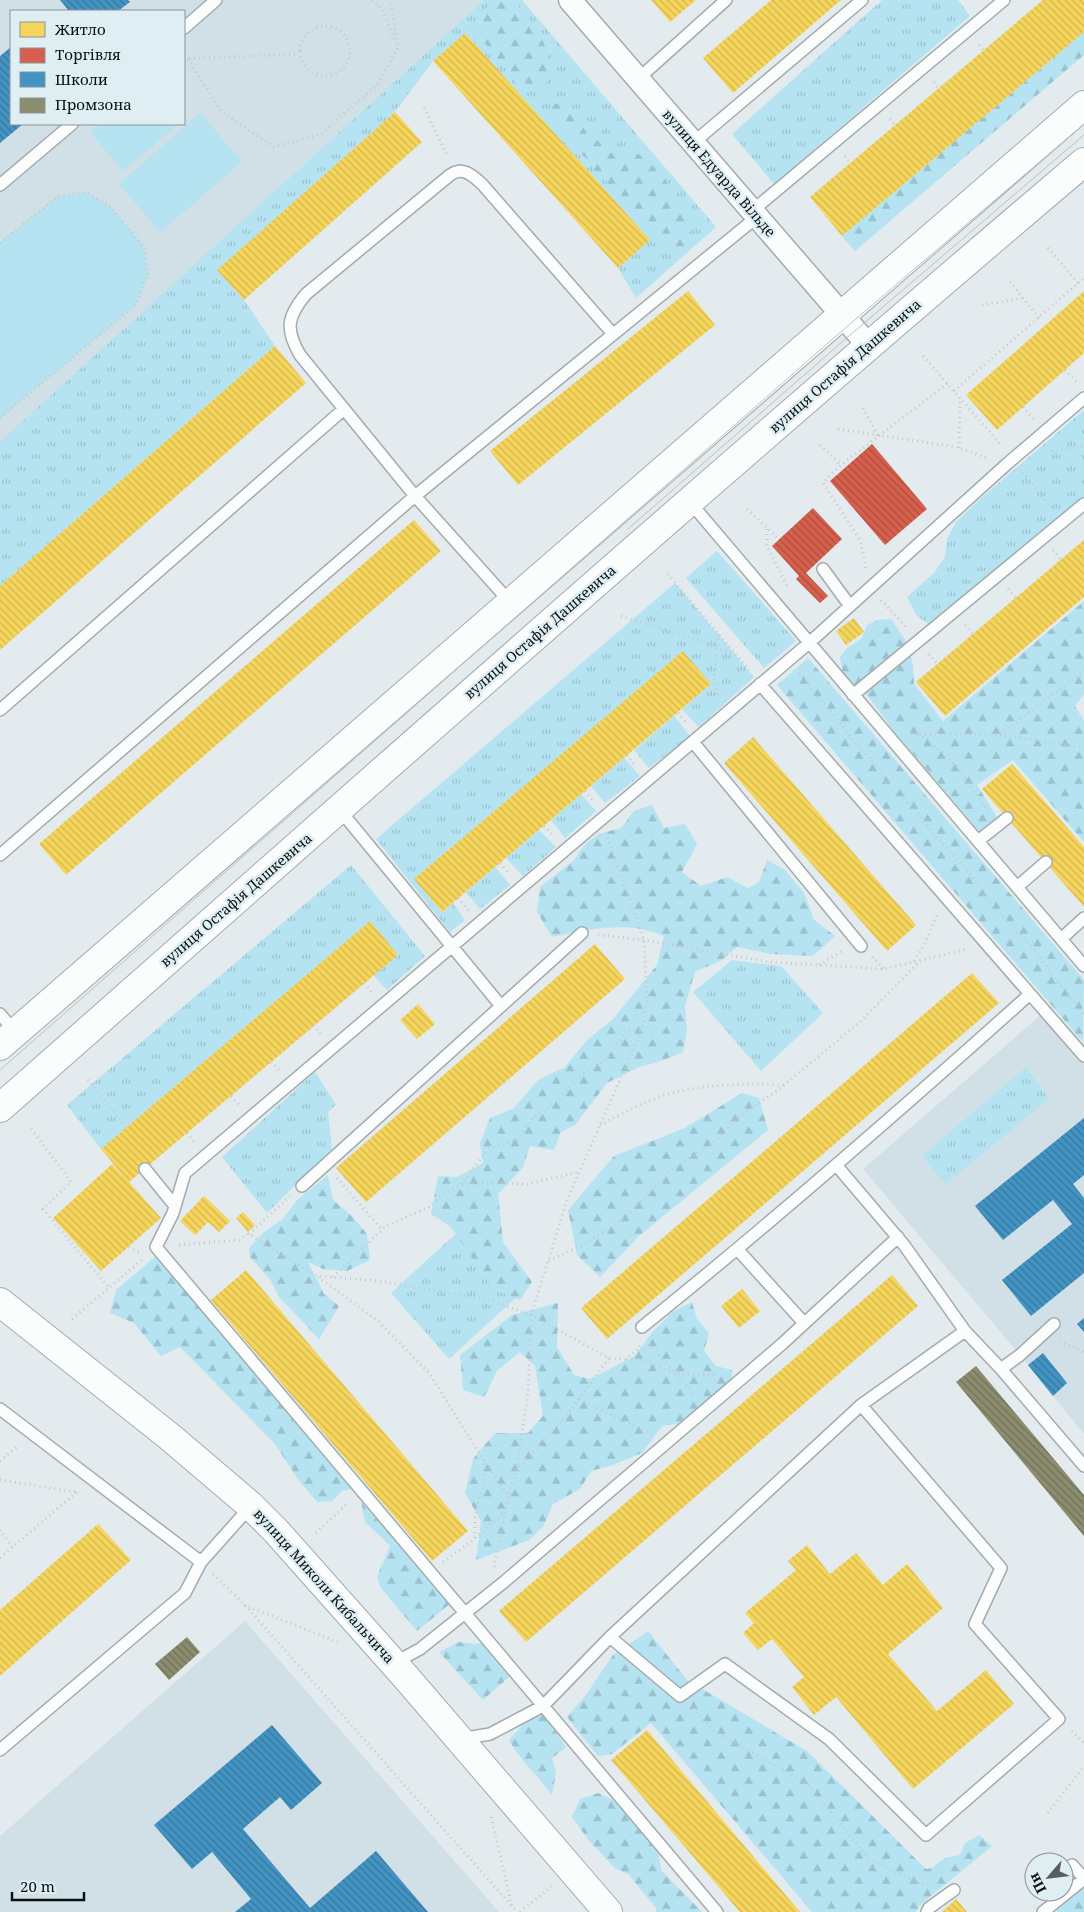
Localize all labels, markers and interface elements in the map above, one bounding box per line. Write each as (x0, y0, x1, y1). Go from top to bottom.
legend (10, 10, 185, 125)
text: Житло (54, 19, 106, 39)
text: Торгівля (55, 44, 121, 64)
text: Школи (55, 69, 108, 89)
text: Промзона (55, 94, 132, 114)
street label: вулиця Едуарда Вільде (659, 105, 780, 241)
street label: вулиця Остафія Дашкевича (765, 294, 925, 437)
street label: вулиця Остафія Дашкевича (460, 560, 620, 703)
street label: вулиця Остафія Дашкевича (156, 828, 316, 971)
street label: вулиця Миколи Кибальчича (250, 1504, 399, 1667)
north arrow (1024, 1852, 1074, 1902)
text: Пн (1024, 1869, 1050, 1897)
scale bar (12, 1870, 85, 1902)
text: 20 m (20, 1876, 55, 1896)

